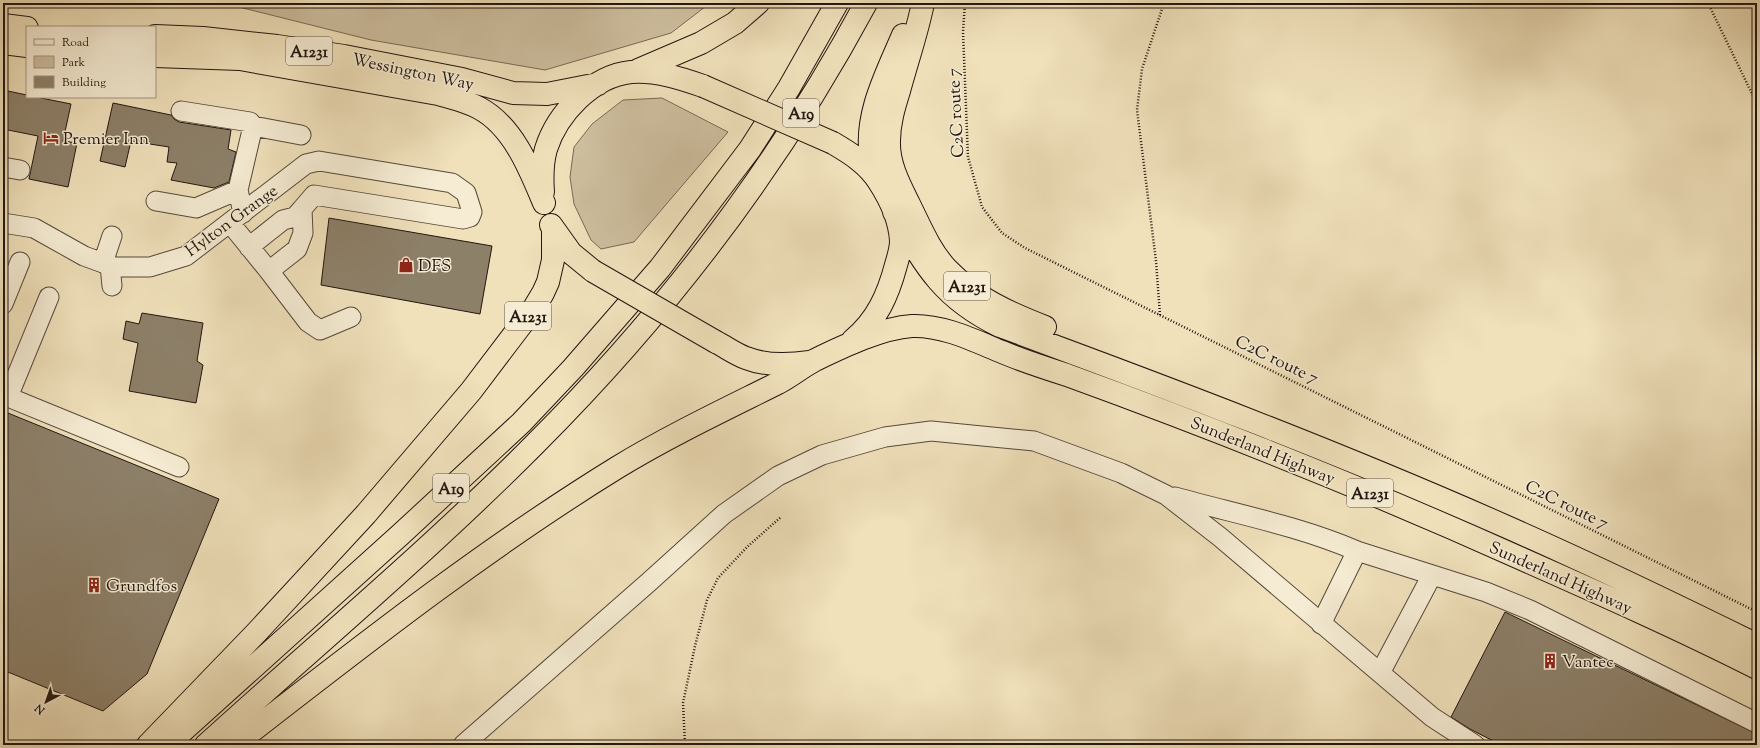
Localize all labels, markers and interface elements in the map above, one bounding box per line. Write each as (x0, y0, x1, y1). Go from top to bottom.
legend (26, 26, 156, 98)
text: Road (62, 34, 89, 52)
road number: A1231 (286, 37, 332, 65)
street label: Wessington Way (349, 48, 476, 98)
text: Park (62, 54, 85, 72)
street label: C2C route 7 (943, 67, 971, 158)
text: Building (62, 74, 106, 92)
road number: A19 (783, 99, 819, 127)
place label: Premier Inn (63, 128, 149, 152)
hotel icon: Premier Inn (42, 129, 60, 147)
street label: Hylton Grange (181, 180, 284, 263)
place label: DFS (418, 255, 451, 279)
shop icon: DFS (397, 256, 415, 274)
road number: A1231 (944, 272, 990, 300)
road number: A1231 (505, 302, 551, 330)
street label: C2C route 7 (1230, 330, 1322, 392)
street label: Sunderland Highway (1186, 412, 1339, 492)
road number: A19 (433, 474, 469, 502)
street label: C2C route 7 (1520, 475, 1612, 537)
road number: A1231 (1347, 479, 1393, 507)
street label: Sunderland Highway (1485, 537, 1636, 621)
place label: Grundfos (106, 575, 177, 599)
building icon: Grundfos (85, 576, 103, 594)
place label: Vantec (1562, 651, 1614, 675)
building icon: Vantec (1541, 652, 1559, 670)
north arrow (26, 682, 66, 722)
text: N (31, 700, 49, 718)

